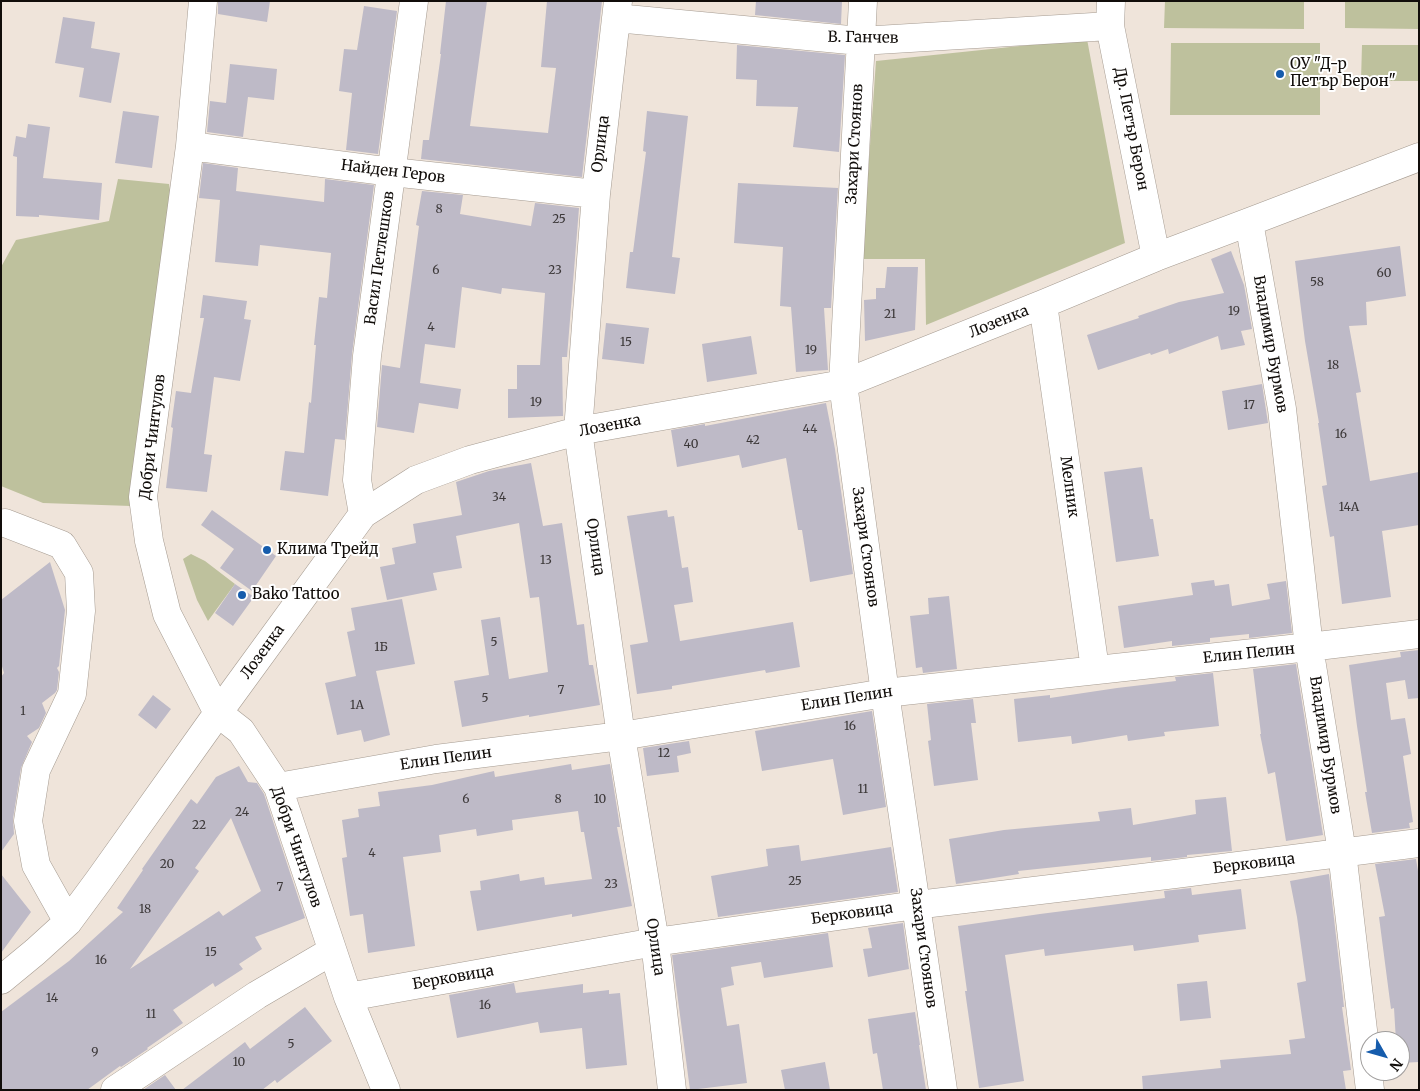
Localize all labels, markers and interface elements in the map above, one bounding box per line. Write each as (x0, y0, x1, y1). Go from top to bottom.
street label: В. Ганчев (828, 28, 898, 48)
place label: ОУ "Д-р Петър Берон" (1290, 56, 1396, 91)
street label: Др. Петър Берон (1110, 66, 1152, 192)
marker: ОУ "Д-р Петър Берон" (1274, 68, 1286, 80)
street label: Захари Стоянов (843, 83, 867, 205)
street label: Орлица (589, 114, 613, 174)
street label: Найден Геров (340, 157, 446, 187)
street label: Васил Петлешков (362, 190, 398, 326)
house number: 8 (435, 203, 443, 217)
house number: 25 (552, 213, 566, 227)
house number: 6 (432, 264, 440, 278)
house number: 23 (548, 264, 562, 278)
house number: 60 (1377, 267, 1391, 281)
street label: Владимир Бурмов (1249, 274, 1291, 414)
house number: 58 (1310, 276, 1324, 290)
street label: Лозенка (967, 302, 1031, 342)
house number: 19 (1228, 305, 1240, 319)
house number: 21 (884, 308, 896, 322)
house number: 4 (427, 321, 435, 335)
house number: 15 (620, 336, 632, 350)
house number: 19 (805, 344, 817, 358)
house number: 18 (1327, 359, 1339, 373)
street label: Добри Чинтулов (136, 373, 170, 501)
house number: 19 (530, 396, 542, 410)
house number: 17 (1243, 399, 1255, 413)
street label: Лозенка (578, 411, 642, 441)
house number: 44 (803, 423, 817, 437)
house number: 16 (1335, 428, 1347, 442)
house number: 42 (746, 434, 760, 448)
house number: 40 (684, 438, 698, 452)
street label: Мелник (1056, 455, 1082, 519)
street label: Захари Стоянов (848, 486, 882, 608)
house number: 34 (492, 491, 506, 505)
house number: 14А (1339, 501, 1359, 515)
street label: Орлица (582, 517, 608, 577)
place label: Клима Трейд (277, 541, 379, 559)
marker: Клима Трейд (261, 544, 273, 556)
house number: 13 (540, 554, 552, 568)
place label: Bako Tattoo (252, 586, 339, 604)
marker: Bako Tattoo (236, 589, 248, 601)
street label: Лозенка (237, 621, 289, 683)
house number: 5 (490, 636, 498, 650)
street label: Елин Пелин (1202, 640, 1296, 668)
house number: 1Б (374, 641, 388, 655)
street label: Владимир Бурмов (1305, 675, 1345, 815)
street label: Елин Пелин (800, 683, 894, 715)
house number: 7 (558, 684, 564, 698)
house number: 5 (481, 692, 489, 706)
house number: 1А (350, 699, 364, 713)
house number: 1 (20, 705, 26, 719)
house number: 16 (844, 720, 856, 734)
street label: Елин Пелин (399, 744, 493, 774)
house number: 12 (658, 747, 670, 761)
house number: 11 (858, 783, 868, 797)
street label: Добри Чинтулов (267, 784, 325, 910)
house number: 6 (462, 793, 470, 807)
house number: 8 (554, 793, 562, 807)
house number: 10 (594, 793, 606, 807)
house number: 24 (235, 806, 249, 820)
house number: 22 (192, 819, 206, 833)
house number: 4 (368, 847, 376, 861)
street label: Берковица (1212, 850, 1296, 878)
house number: 20 (160, 858, 174, 872)
house number: 25 (788, 875, 802, 889)
house number: 23 (604, 878, 618, 892)
house number: 7 (277, 881, 283, 895)
street label: Захари Стоянов (906, 887, 940, 1009)
street label: Берковица (810, 899, 894, 929)
house number: 18 (139, 903, 151, 917)
street label: Орлица (642, 917, 668, 977)
house number: 15 (205, 946, 217, 960)
house number: 16 (95, 954, 107, 968)
street label: Берковица (411, 962, 495, 994)
house number: 14 (46, 992, 58, 1006)
house number: 16 (479, 999, 491, 1013)
house number: 11 (146, 1008, 156, 1022)
north arrow (1360, 1031, 1410, 1081)
house number: 5 (287, 1038, 295, 1052)
house number: 9 (91, 1046, 99, 1060)
text: N (1386, 1055, 1407, 1075)
house number: 10 (233, 1056, 245, 1070)

